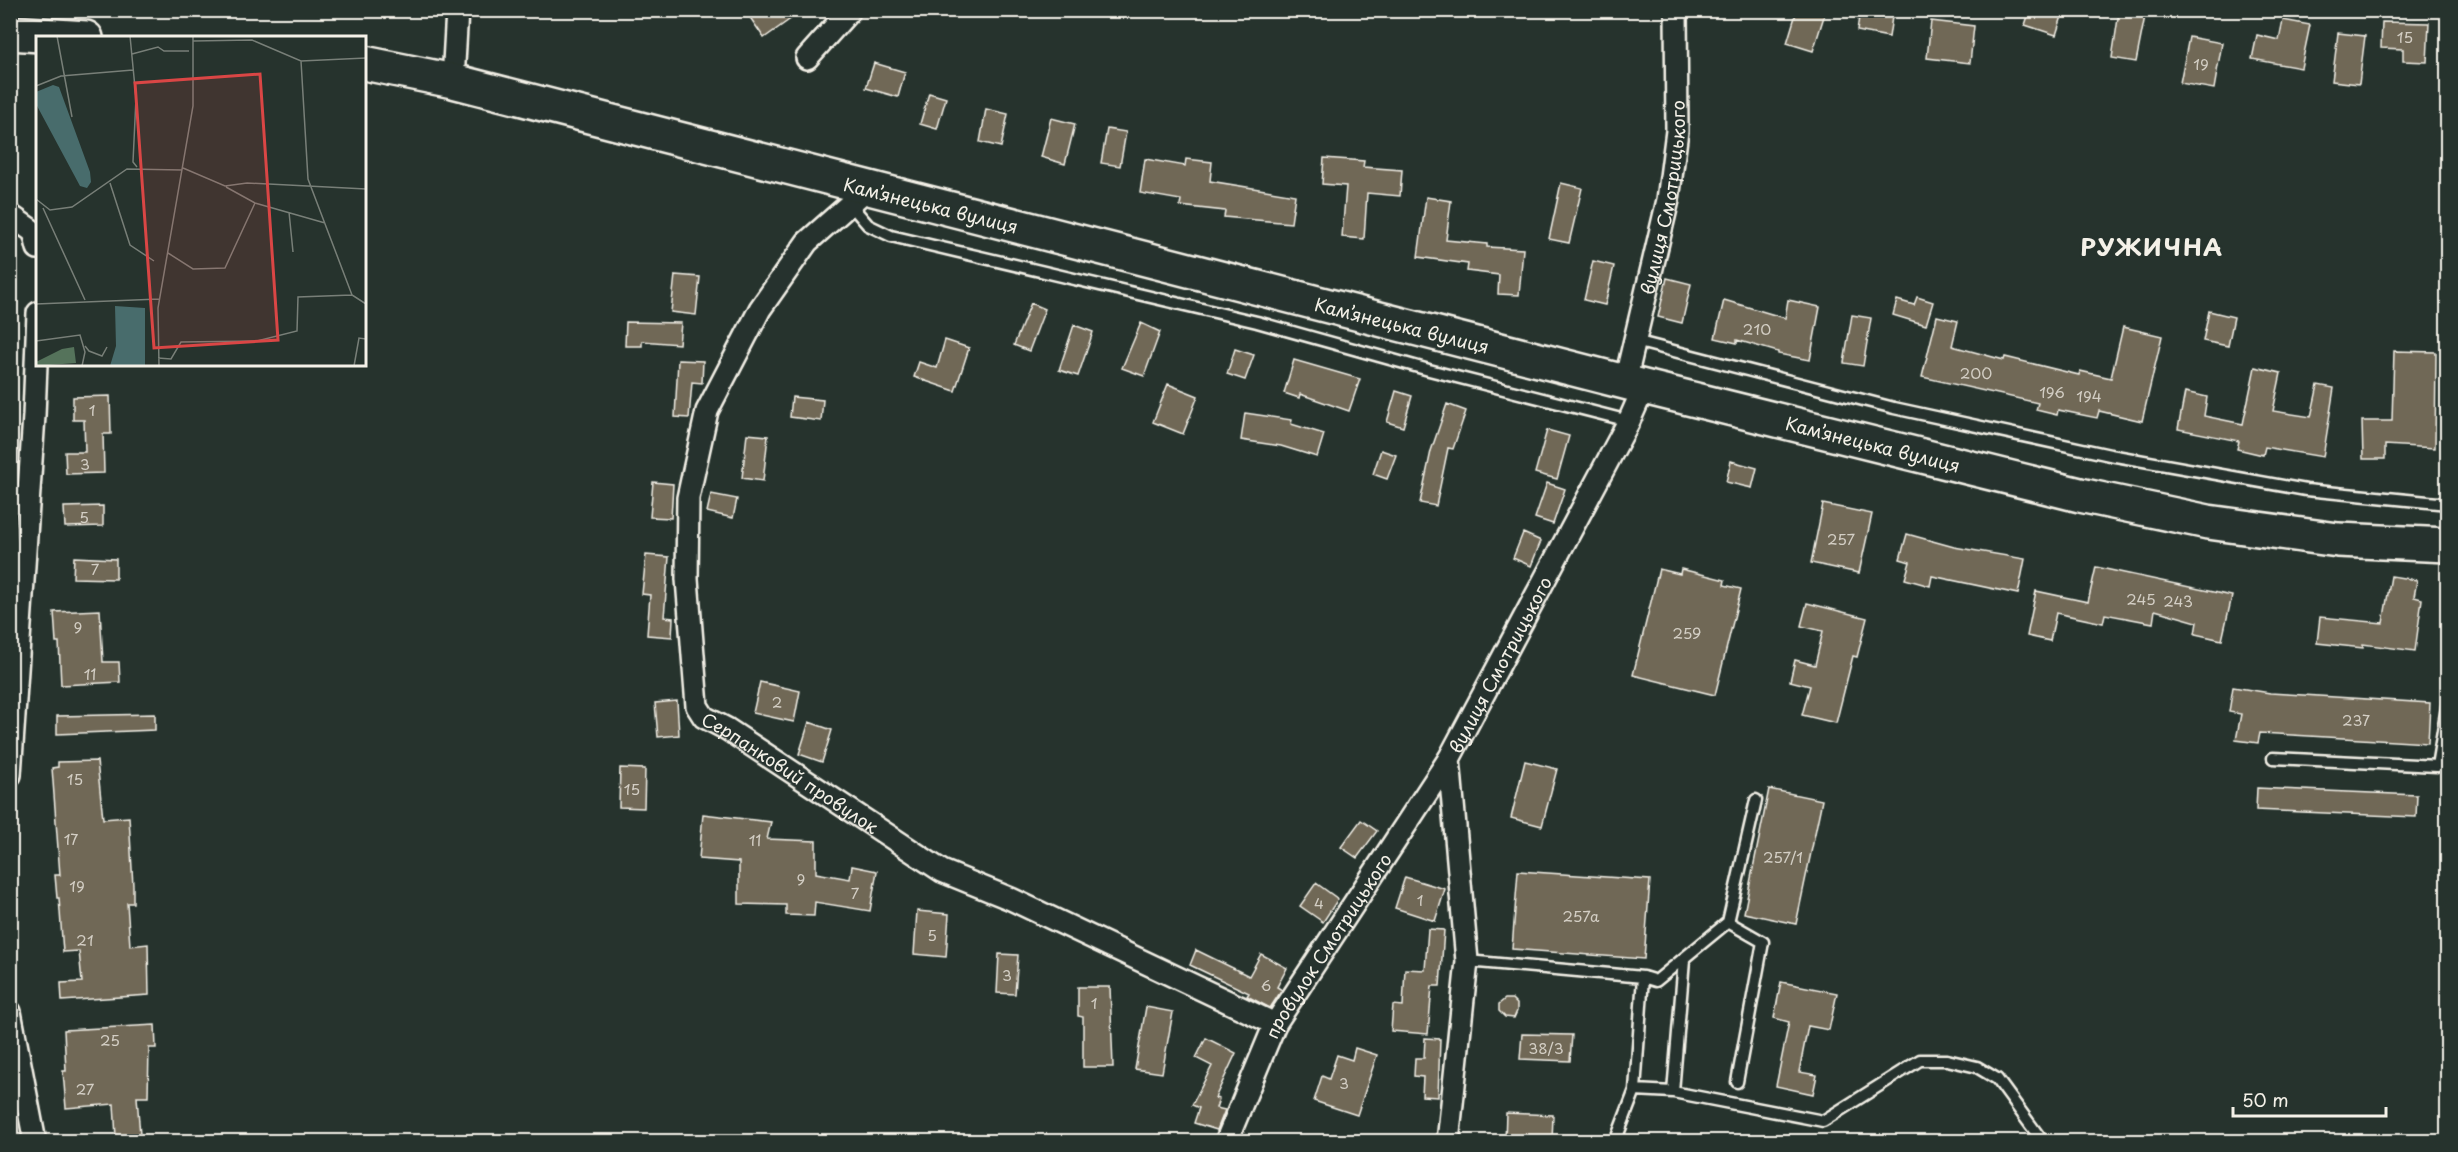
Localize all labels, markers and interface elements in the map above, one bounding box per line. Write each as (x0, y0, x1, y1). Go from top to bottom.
house number: 15 (2397, 25, 2413, 48)
inset map (36, 36, 366, 366)
house number: 19 (2193, 52, 2209, 75)
street label: вулиця Смотрицького (1633, 100, 1691, 297)
street label: Камʼянецька вулиця (841, 170, 1021, 240)
district label: РУЖИЧНА (2080, 228, 2224, 264)
street label: Камʼянецька вулиця (1312, 290, 1492, 360)
house number: 210 (1743, 317, 1771, 340)
house number: 200 (1960, 361, 1992, 384)
house number: 196 (2039, 380, 2065, 403)
house number: 194 (2076, 384, 2102, 407)
house number: 1 (89, 398, 95, 421)
street label: Камʼянецька вулиця (1783, 409, 1963, 479)
house number: 3 (80, 452, 90, 475)
house number: 5 (79, 505, 89, 528)
house number: 257 (1827, 527, 1856, 550)
house number: 7 (91, 557, 100, 580)
street label: вулиця Смотрицького (1441, 571, 1558, 758)
house number: 245 (2126, 587, 2156, 610)
house number: 243 (2163, 589, 2193, 612)
house number: 9 (74, 615, 82, 638)
house number: 259 (1673, 621, 1702, 644)
house number: 11 (84, 662, 96, 685)
house number: 2 (772, 690, 782, 713)
street label: Серпанковий провулок (697, 705, 885, 840)
house number: 237 (2342, 708, 2370, 731)
house number: 15 (67, 767, 83, 790)
house number: 15 (624, 777, 640, 800)
house number: 17 (64, 827, 78, 850)
house number: 11 (749, 828, 761, 851)
house number: 257/1 (1763, 845, 1803, 868)
street label: провулок Смотрицького (1257, 847, 1397, 1042)
house number: 9 (797, 867, 805, 890)
house number: 19 (69, 874, 85, 897)
house number: 7 (851, 881, 860, 904)
house number: 1 (1417, 888, 1423, 911)
house number: 4 (1314, 891, 1324, 914)
house number: 257а (1563, 904, 1600, 927)
house number: 5 (927, 923, 937, 946)
house number: 21 (76, 928, 94, 951)
house number: 3 (1002, 963, 1012, 986)
house number: 6 (1261, 973, 1271, 996)
house number: 1 (1091, 991, 1097, 1014)
house number: 25 (100, 1028, 120, 1051)
house number: 38/3 (1528, 1036, 1564, 1059)
house number: 3 (1339, 1071, 1349, 1094)
house number: 27 (76, 1077, 95, 1100)
scale bar (2233, 1080, 2386, 1118)
text: 50 m (2242, 1086, 2289, 1113)

